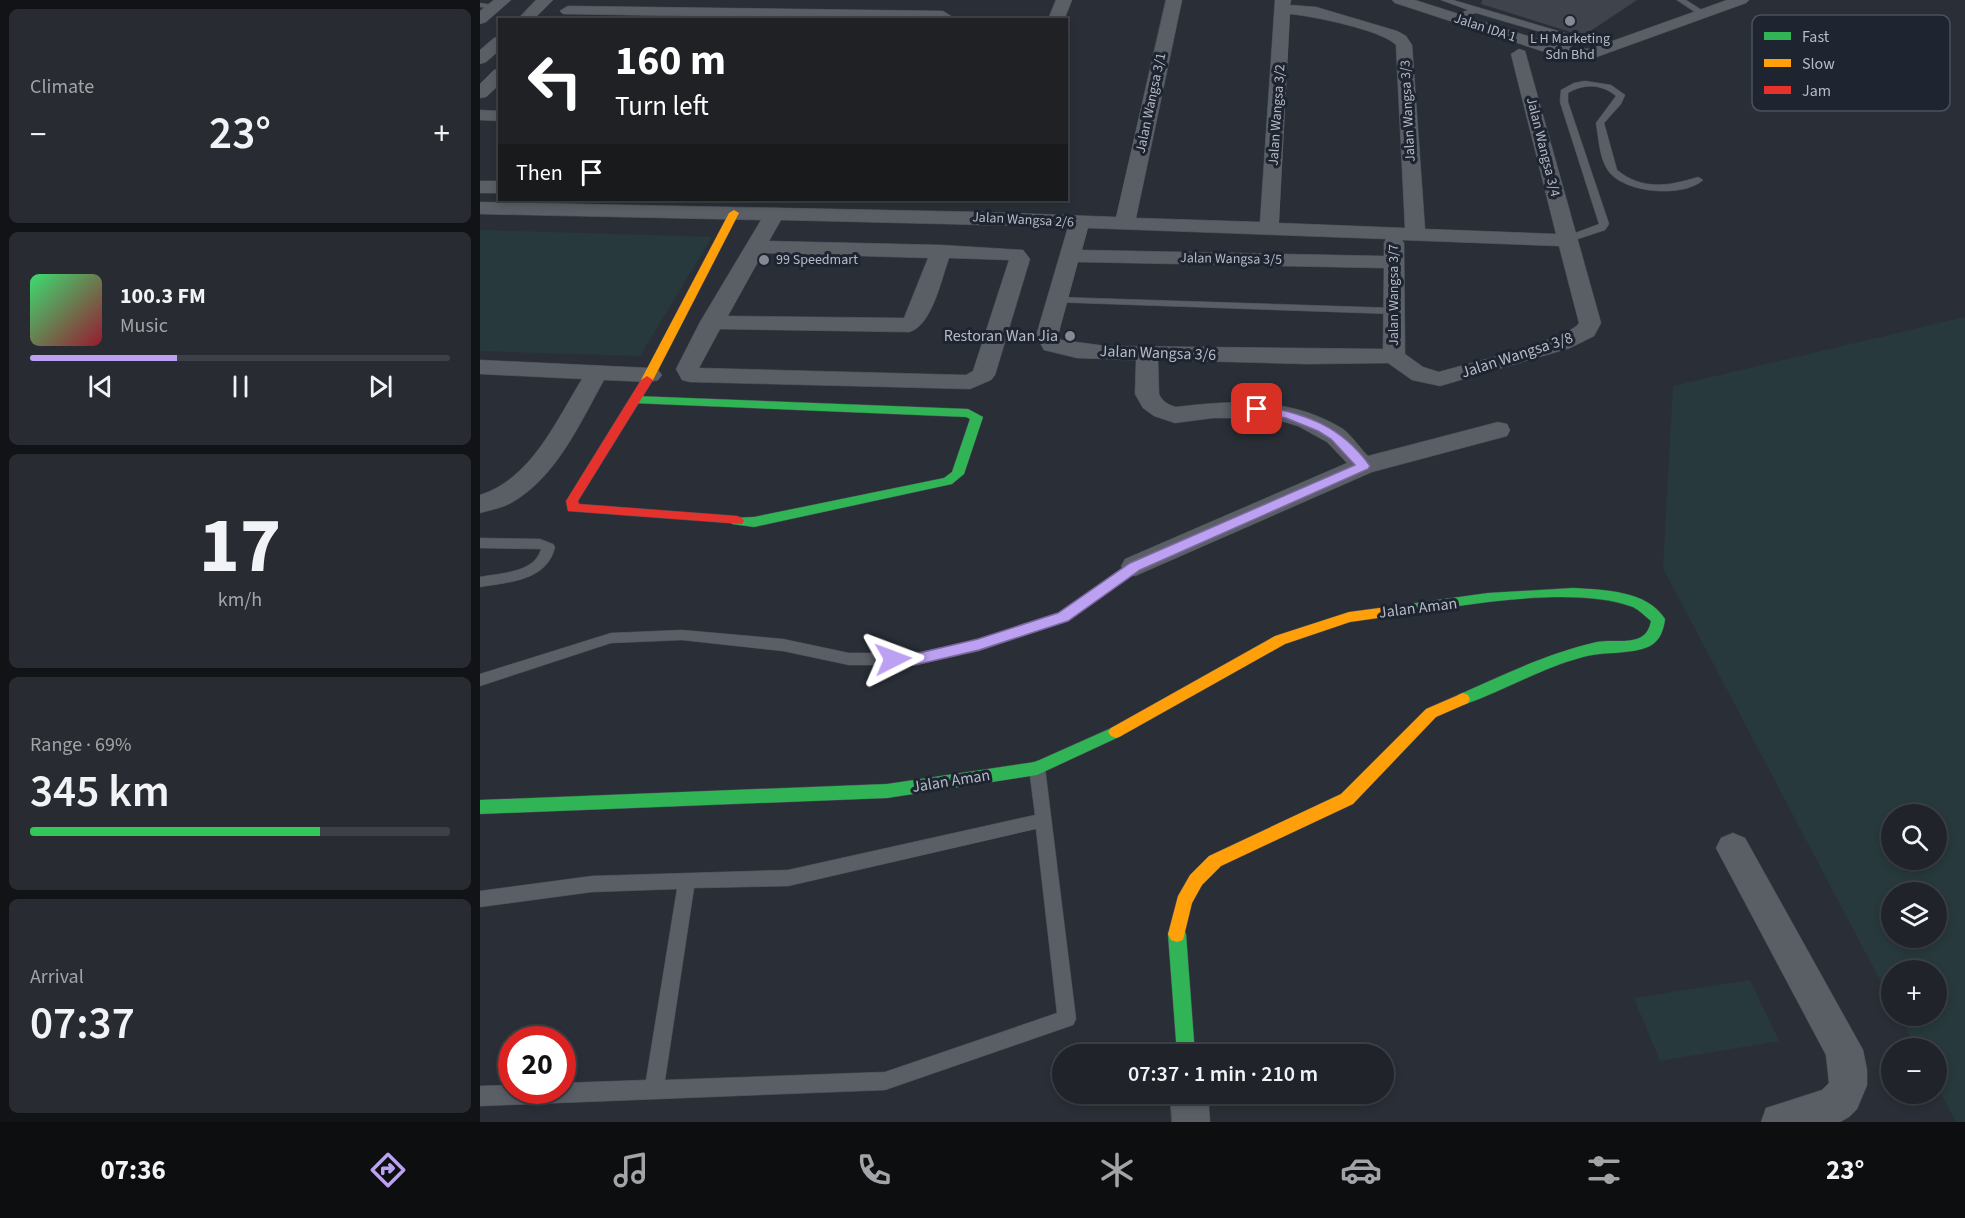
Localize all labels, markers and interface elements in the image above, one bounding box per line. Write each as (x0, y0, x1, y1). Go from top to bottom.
street label: Jalan IDA 1 (1451, 9, 1519, 47)
marker: L H Marketing Sdn Bhd (1563, 14, 1577, 28)
legend (1752, 15, 1950, 111)
text: Fast (1802, 26, 1830, 48)
place label: L H Marketing Sdn Bhd (1530, 29, 1610, 65)
text: 160 m (615, 31, 726, 91)
icon: left (516, 42, 594, 120)
street label: Jalan Wangsa 3/1 (1131, 51, 1171, 155)
text: Slow (1802, 53, 1835, 75)
street label: Jalan Wangsa 3/3 (1395, 60, 1421, 162)
street label: Jalan Wangsa 3/2 (1263, 63, 1291, 167)
text: Climate (30, 73, 94, 101)
text: Jam (1802, 80, 1831, 102)
text: Turn left (615, 87, 709, 126)
street label: Jalan Wangsa 3/4 (1521, 95, 1565, 199)
text: 23° (209, 102, 271, 166)
text: − (30, 111, 46, 158)
text: + (434, 111, 450, 158)
icon: arrive (575, 156, 608, 189)
text: Then (516, 157, 563, 189)
street label: Jalan Wangsa 2/6 (972, 207, 1074, 233)
street label: Jalan Wangsa 3/7 (1384, 244, 1404, 346)
street label: Jalan Wangsa 3/5 (1180, 248, 1282, 270)
place label: 99 Speedmart (776, 250, 858, 270)
marker: 99 Speedmart (757, 253, 771, 267)
text: 100.3 FM (120, 280, 206, 312)
text: Music (120, 312, 168, 340)
place label: Restoran Wan Jia (944, 325, 1058, 347)
street label: Jalan Wangsa 3/8 (1458, 327, 1576, 383)
marker: Restoran Wan Jia (1063, 329, 1077, 343)
street label: Jalan Wangsa 3/6 (1099, 340, 1217, 366)
icon: previous (84, 370, 117, 403)
icon: pause (224, 370, 257, 403)
icon: next (364, 370, 397, 403)
pin (1231, 383, 1282, 434)
icon: arrive (1240, 392, 1273, 425)
text: 17 (199, 491, 281, 602)
text: km/h (218, 586, 262, 614)
street label: Jalan Aman (1378, 592, 1458, 624)
position arrow (861, 627, 925, 691)
text: Range · 69% (30, 731, 131, 759)
text: 345 km (30, 760, 170, 824)
street label: Jalan Aman (910, 764, 992, 798)
map controls (1881, 804, 1947, 1104)
button: search (1881, 804, 1947, 870)
button: layers (1881, 882, 1947, 948)
button: + (1881, 960, 1947, 1026)
text: Arrival (30, 963, 84, 991)
text: 07:37 (30, 992, 135, 1056)
speed limit sign: 20 (498, 1026, 576, 1104)
button: − (1881, 1038, 1947, 1104)
text: 07:37 · 1 min · 210 m (1128, 1058, 1318, 1090)
icon: directions (367, 1149, 409, 1191)
icon: music (610, 1149, 652, 1191)
icon: phone (853, 1149, 895, 1191)
icon: climate (1096, 1149, 1138, 1191)
icon: car (1340, 1149, 1382, 1191)
icon: filters (1583, 1149, 1625, 1191)
text: 07:36 (101, 1151, 166, 1190)
text: 23° (1826, 1151, 1864, 1190)

